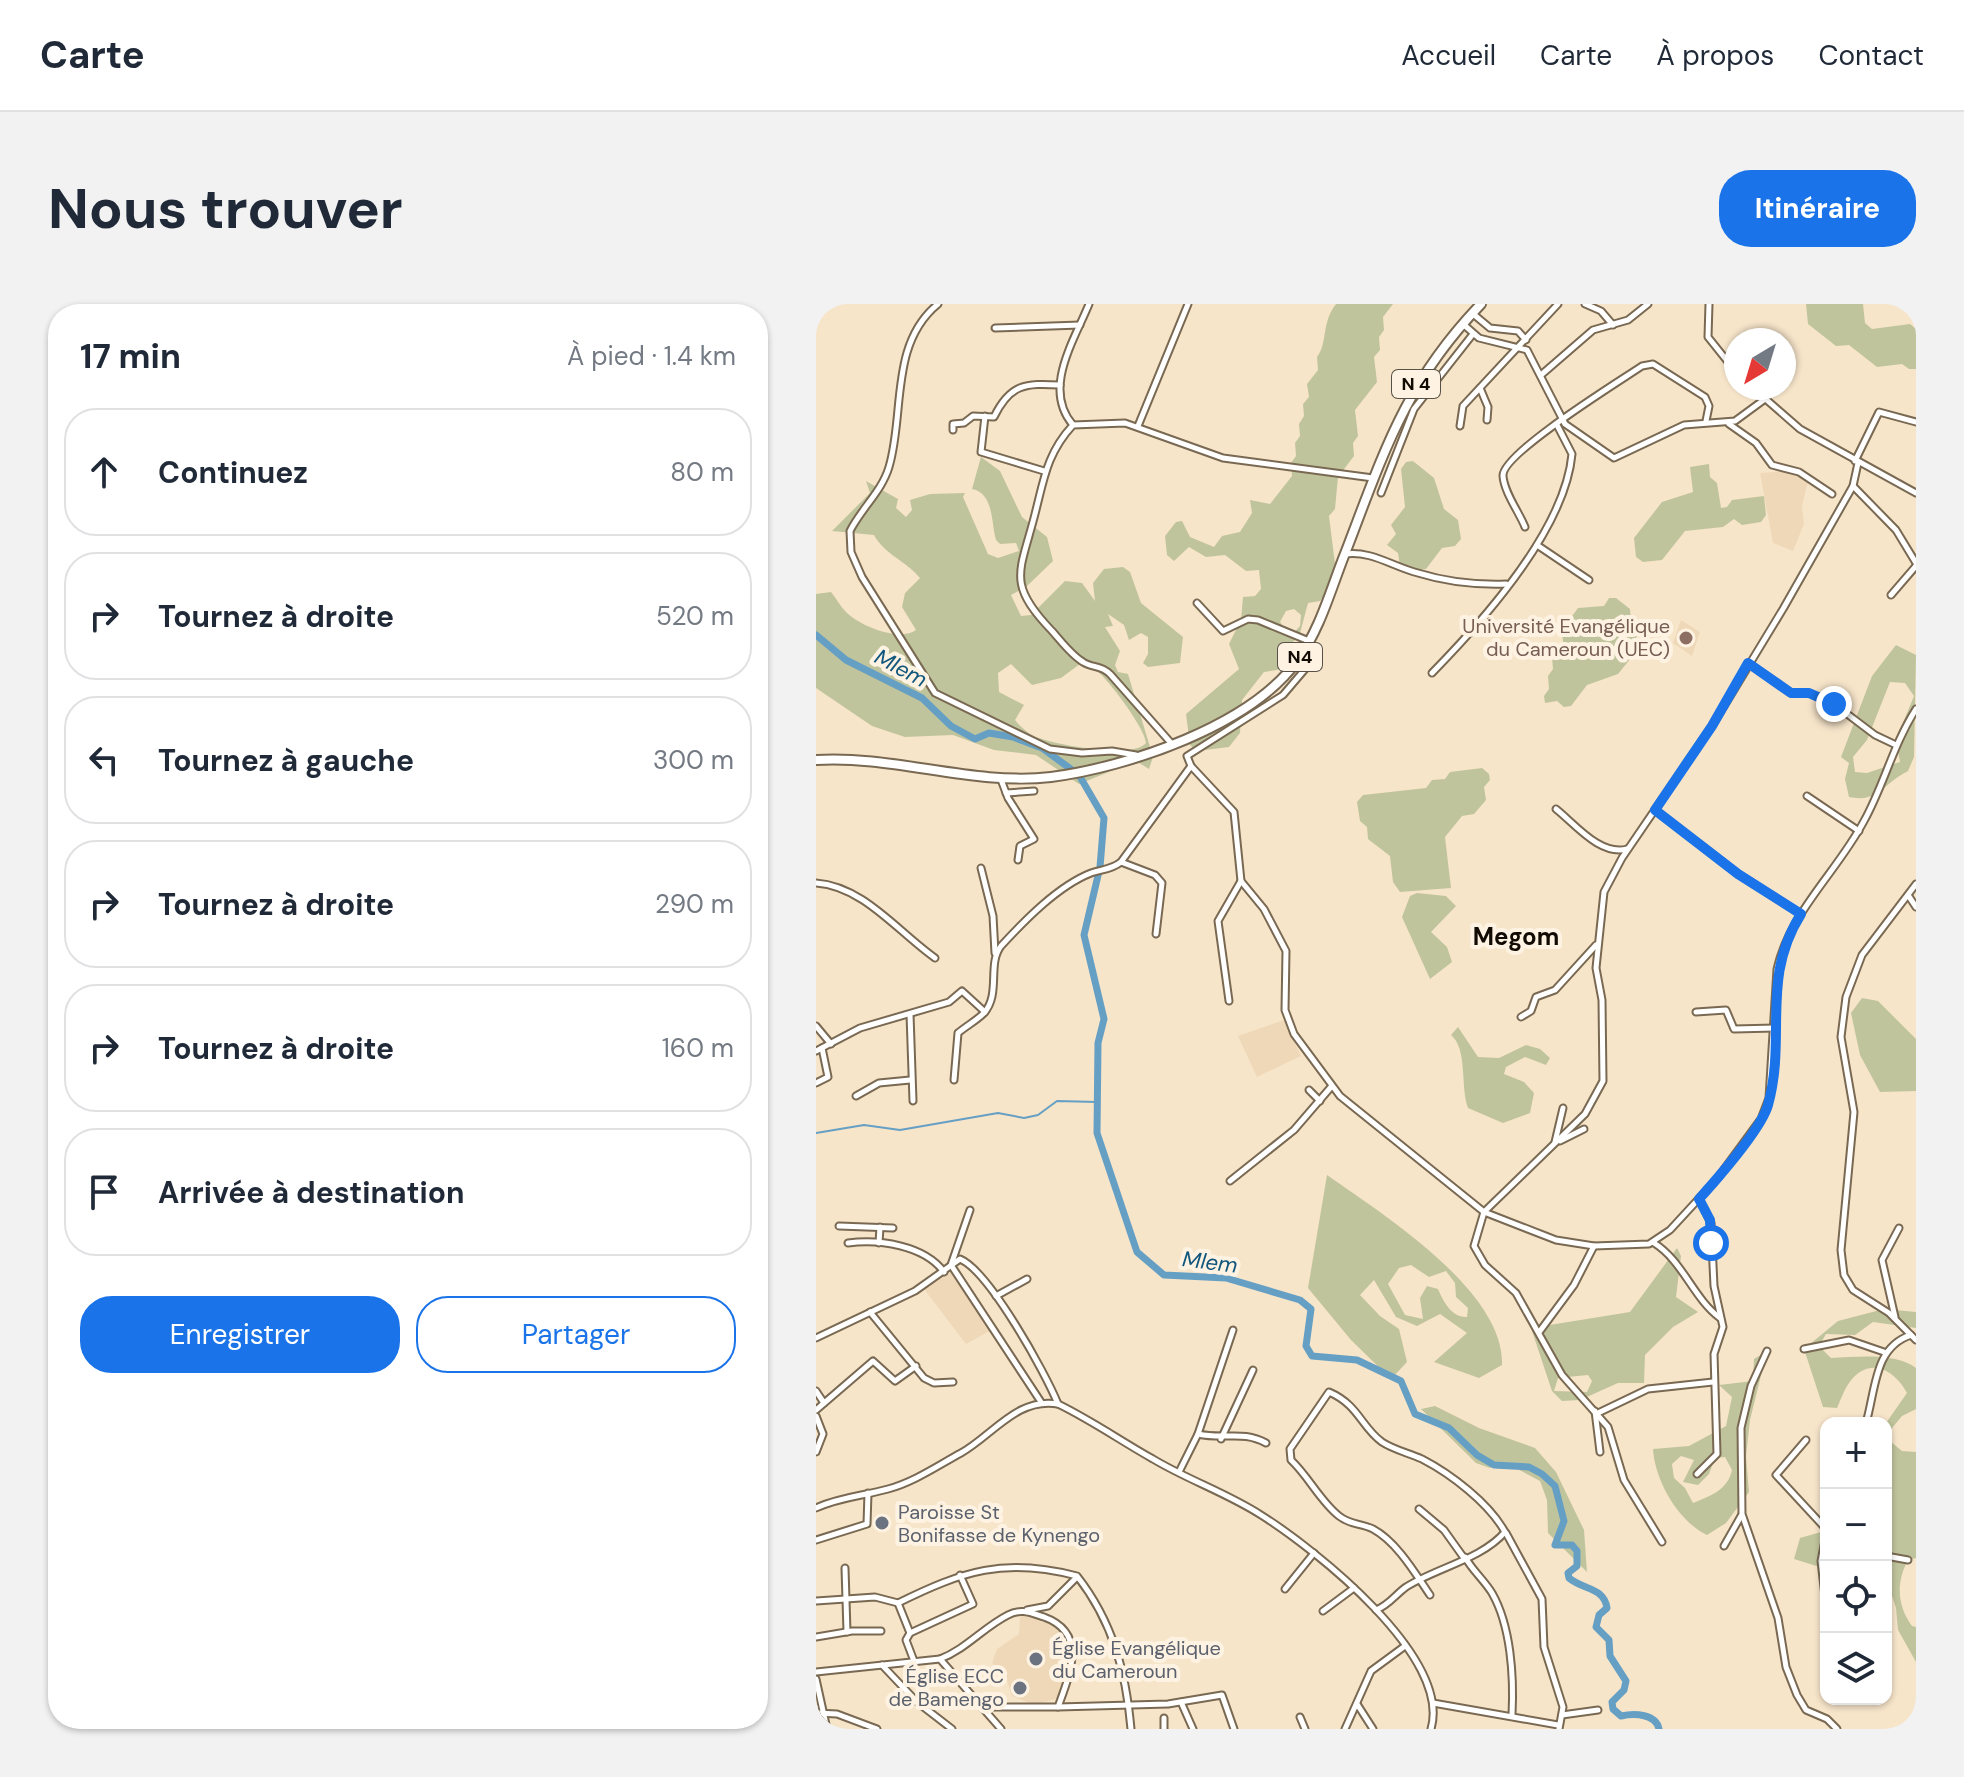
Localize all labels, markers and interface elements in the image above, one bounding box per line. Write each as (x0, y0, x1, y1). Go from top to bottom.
text: Carte (40, 30, 145, 80)
text: Accueil (1401, 37, 1496, 74)
text: Carte (1540, 37, 1612, 74)
text: À propos (1656, 37, 1774, 74)
text: Contact (1818, 37, 1924, 74)
button: Itinéraire (1719, 170, 1916, 247)
text: Nous trouver (48, 172, 403, 245)
north arrow (1724, 328, 1796, 400)
text: 17 min (80, 334, 181, 379)
text: À pied · 1.4 km (567, 339, 736, 373)
road number: N 4 (1392, 370, 1440, 398)
icon: ahead (82, 450, 126, 494)
text: Continuez (158, 453, 308, 492)
text: 80 m (670, 455, 734, 489)
icon: right (82, 594, 126, 638)
text: Tournez à droite (158, 597, 394, 636)
text: 520 m (656, 599, 734, 633)
place label: Université Evangélique du Cameroun (UEC) (1462, 613, 1670, 662)
marker: Université Evangélique du Cameroun (UEC) (1677, 629, 1695, 647)
water label: Mlem (870, 642, 932, 694)
road number: N4 (1278, 643, 1322, 671)
route end (1816, 686, 1852, 722)
icon: left (82, 738, 126, 782)
text: Tournez à gauche (158, 741, 414, 780)
text: 300 m (653, 743, 734, 777)
icon: right (82, 882, 126, 926)
text: Tournez à droite (158, 885, 394, 924)
text: 290 m (655, 887, 734, 921)
district label: Megom (1473, 921, 1559, 952)
icon: right (82, 1026, 126, 1070)
text: Tournez à droite (158, 1029, 394, 1068)
text: 160 m (662, 1031, 734, 1065)
icon: arrive (82, 1170, 126, 1214)
text: Arrivée à destination (158, 1173, 464, 1212)
route start (1693, 1225, 1729, 1261)
water label: Mlem (1181, 1244, 1239, 1280)
button: Enregistrer (80, 1296, 400, 1373)
button: Partager (416, 1296, 736, 1373)
map controls (1820, 1417, 1892, 1705)
button: + (1820, 1417, 1892, 1489)
button: − (1820, 1489, 1892, 1561)
place label: Paroisse St Bonifasse de Kynengo (898, 1499, 1100, 1548)
marker: Paroisse St Bonifasse de Kynengo (873, 1514, 891, 1532)
button: locate (1820, 1561, 1892, 1633)
button: layers (1820, 1633, 1892, 1705)
place label: Église Evangélique du Cameroun (1052, 1635, 1221, 1684)
marker: Église Evangélique du Cameroun (1027, 1650, 1045, 1668)
place label: Église ECC de Bamengo (889, 1663, 1004, 1712)
marker: Église ECC de Bamengo (1011, 1679, 1029, 1697)

